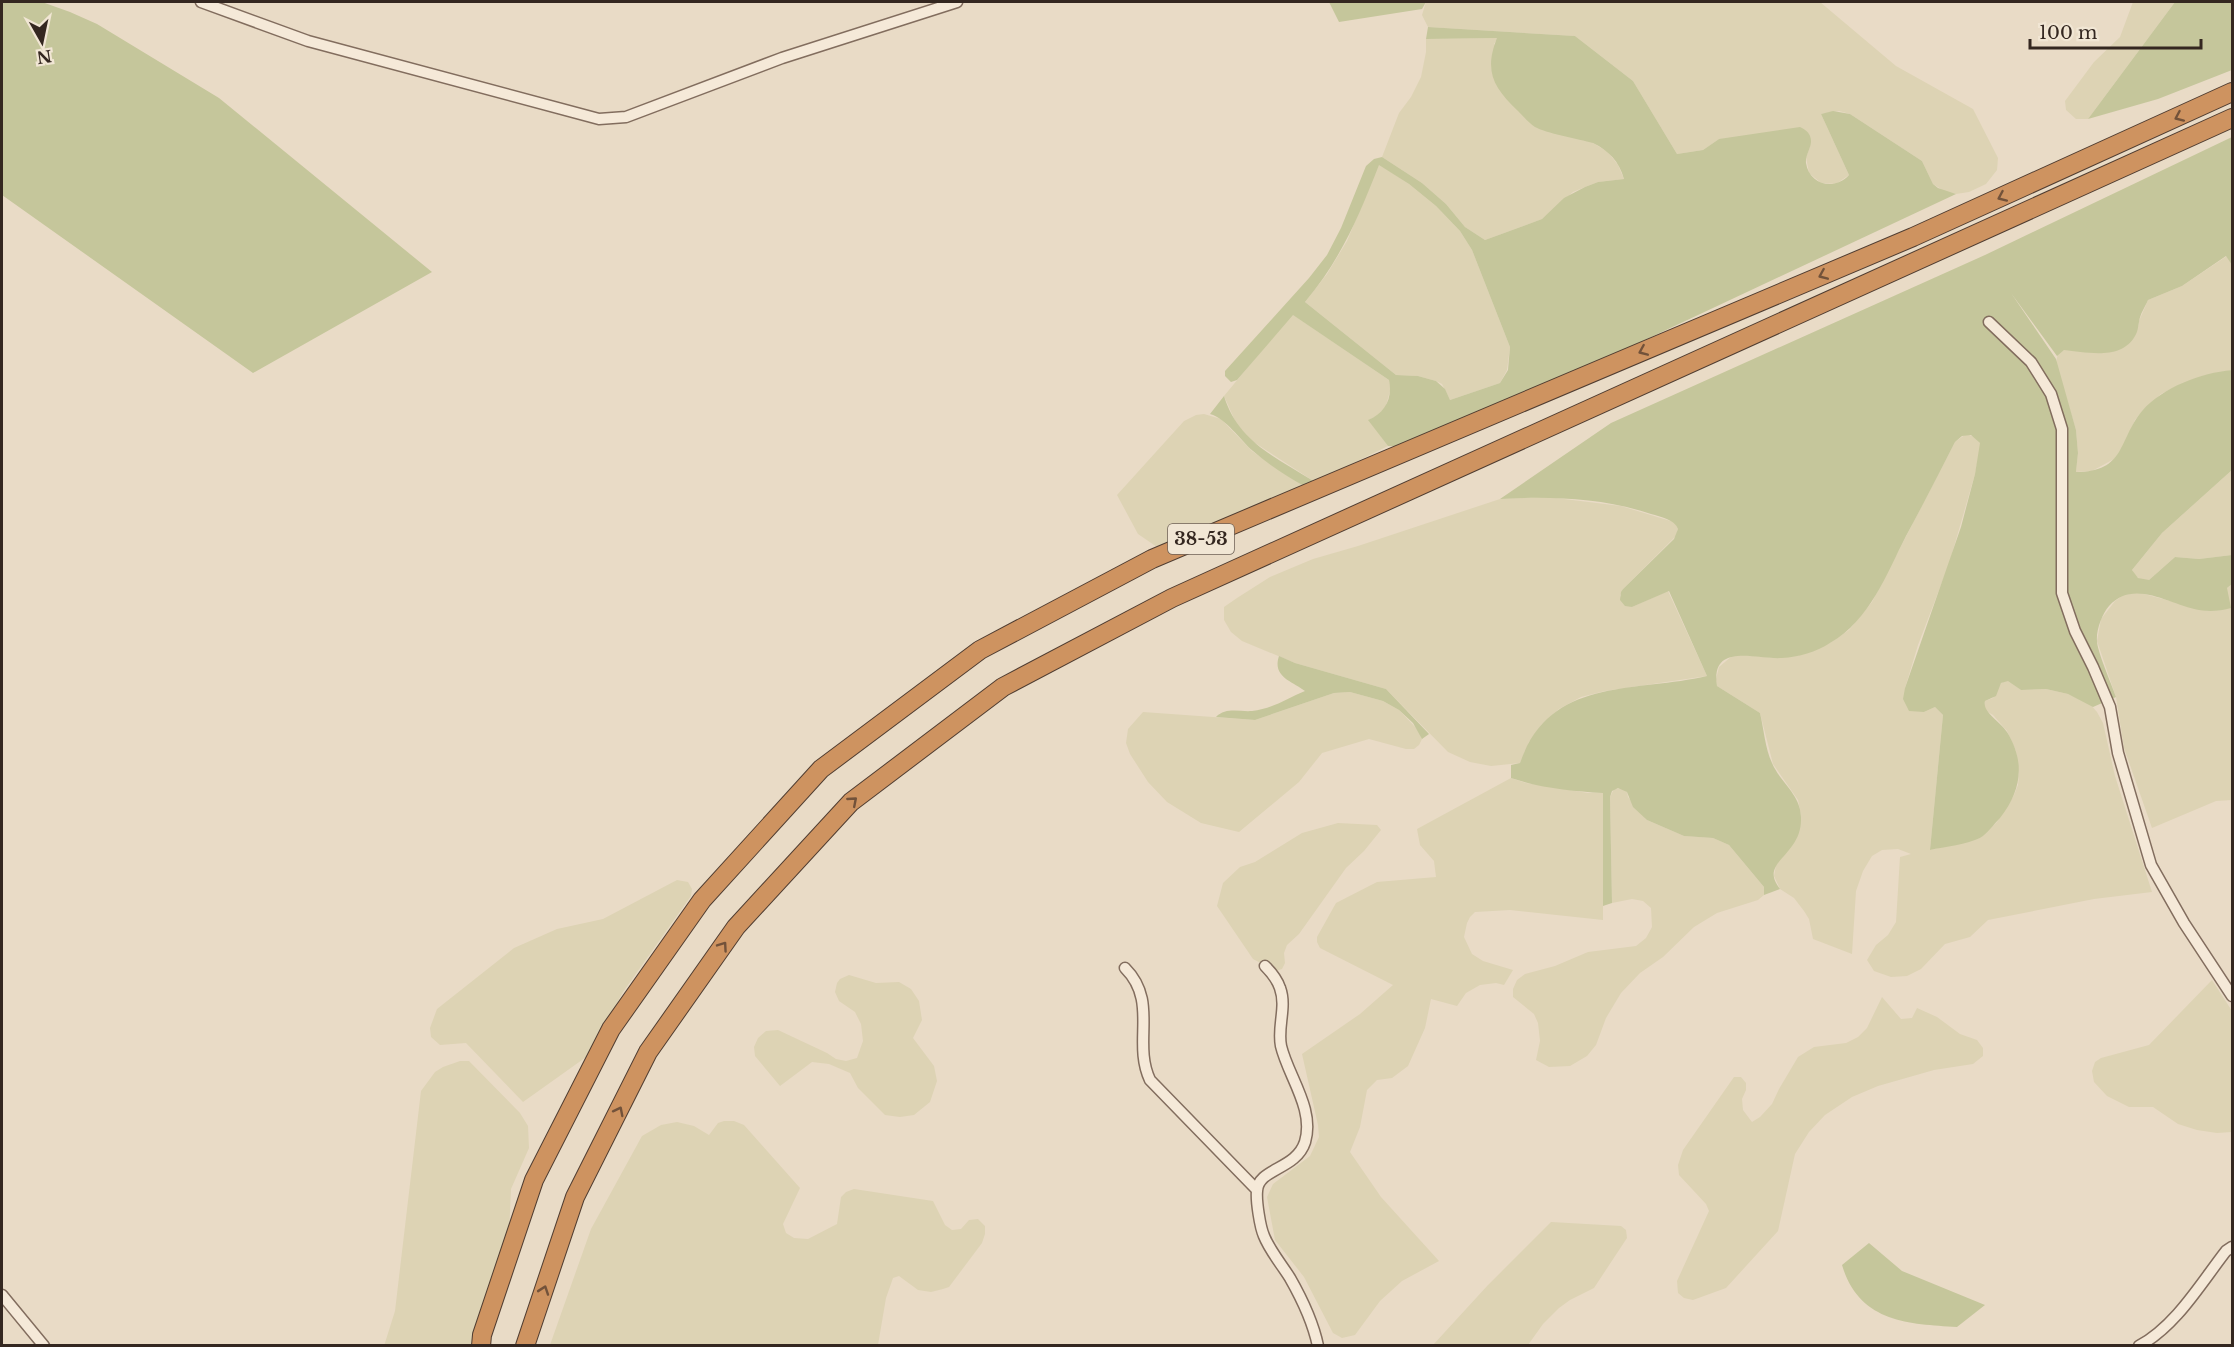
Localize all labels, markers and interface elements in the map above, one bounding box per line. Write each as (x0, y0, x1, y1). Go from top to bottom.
north arrow (12, 12, 72, 72)
scale bar (2030, 12, 2201, 50)
text: 100 m (2039, 22, 2097, 44)
text: N (35, 46, 53, 68)
one-way arrow (2175, 109, 2186, 121)
one-way arrow (1997, 190, 2008, 202)
one-way arrow (1818, 268, 1829, 280)
one-way arrow (1639, 344, 1650, 356)
road number: 38-53 (1168, 524, 1234, 554)
one-way arrow (846, 797, 856, 808)
one-way arrow (716, 942, 727, 953)
one-way arrow (611, 1106, 623, 1117)
one-way arrow (536, 1285, 549, 1296)

